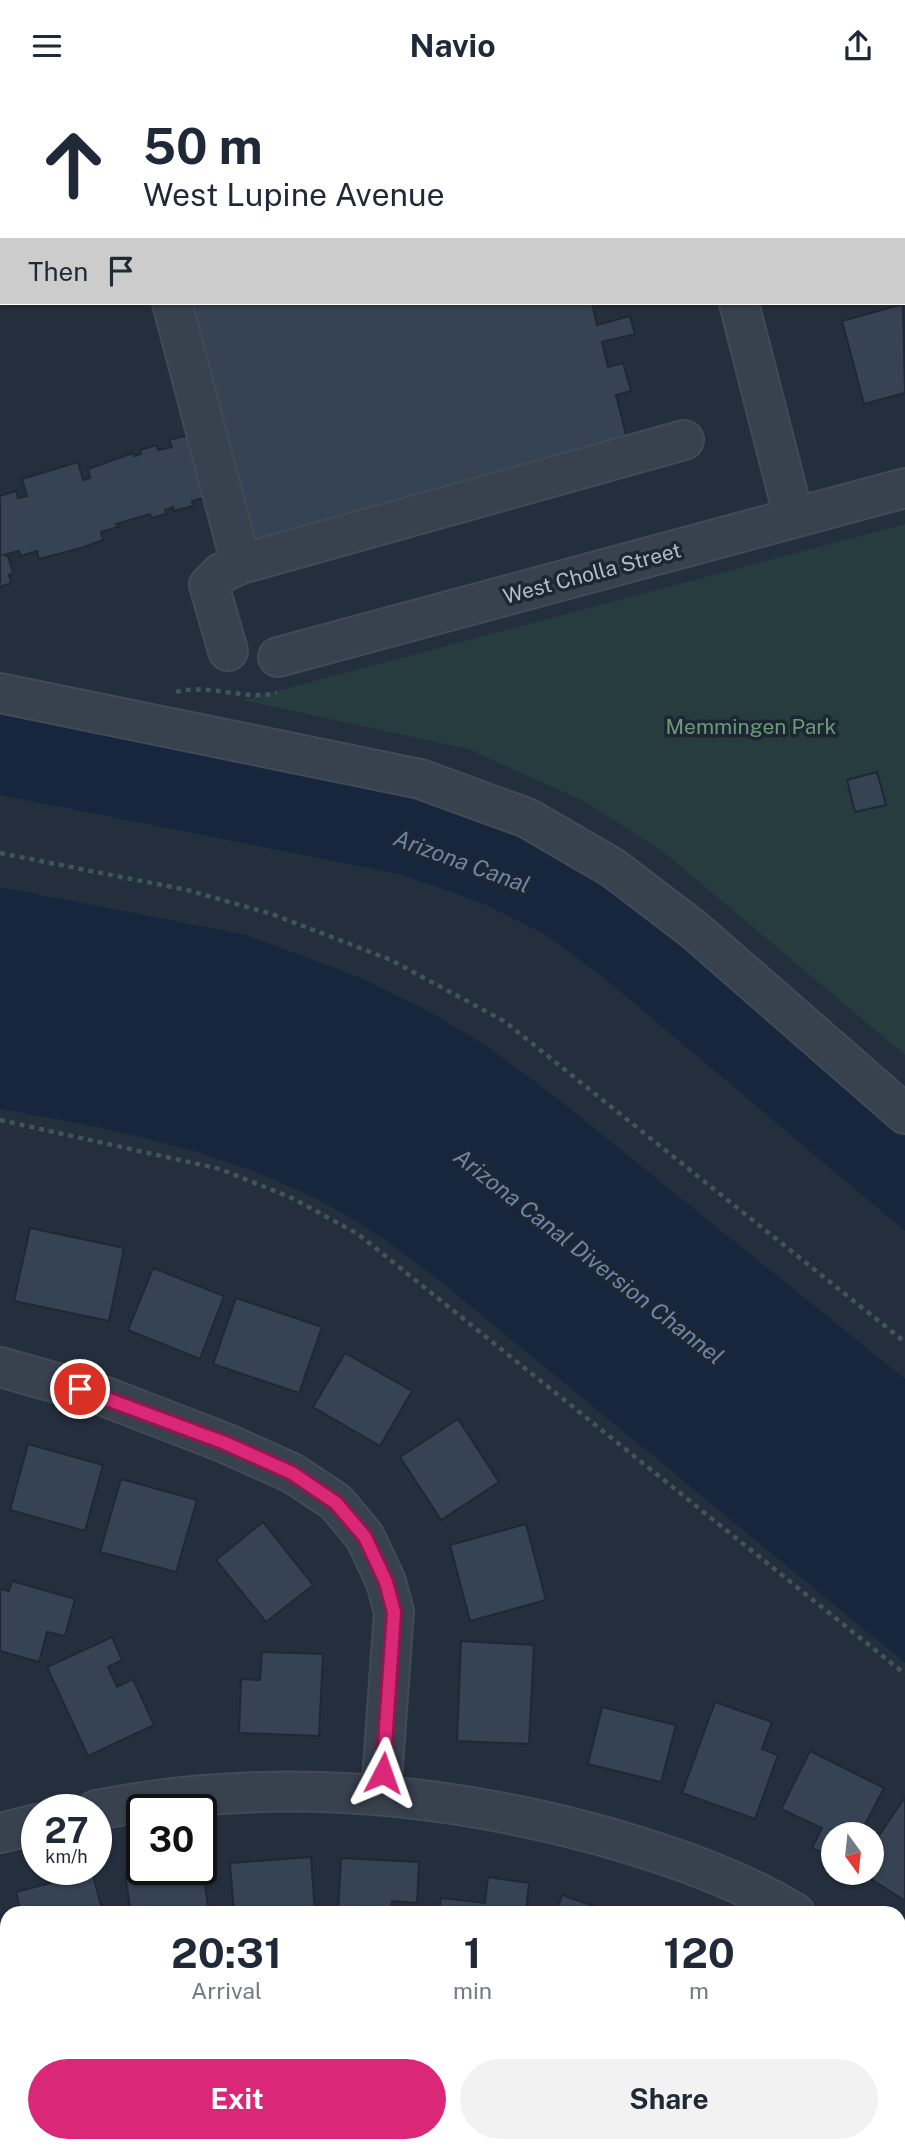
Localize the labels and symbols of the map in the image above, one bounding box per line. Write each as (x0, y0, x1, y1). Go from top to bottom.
street label: West Cholla Street (500, 537, 684, 609)
park label: Memmingen Park (666, 714, 837, 739)
water label: Arizona Canal (390, 824, 534, 898)
water label: Arizona Canal Diversion Channel (449, 1142, 729, 1370)
pin (50, 1359, 110, 1419)
position arrow (346, 1736, 420, 1810)
speed limit sign: 30 (126, 1794, 217, 1885)
north arrow (821, 1822, 884, 1885)

